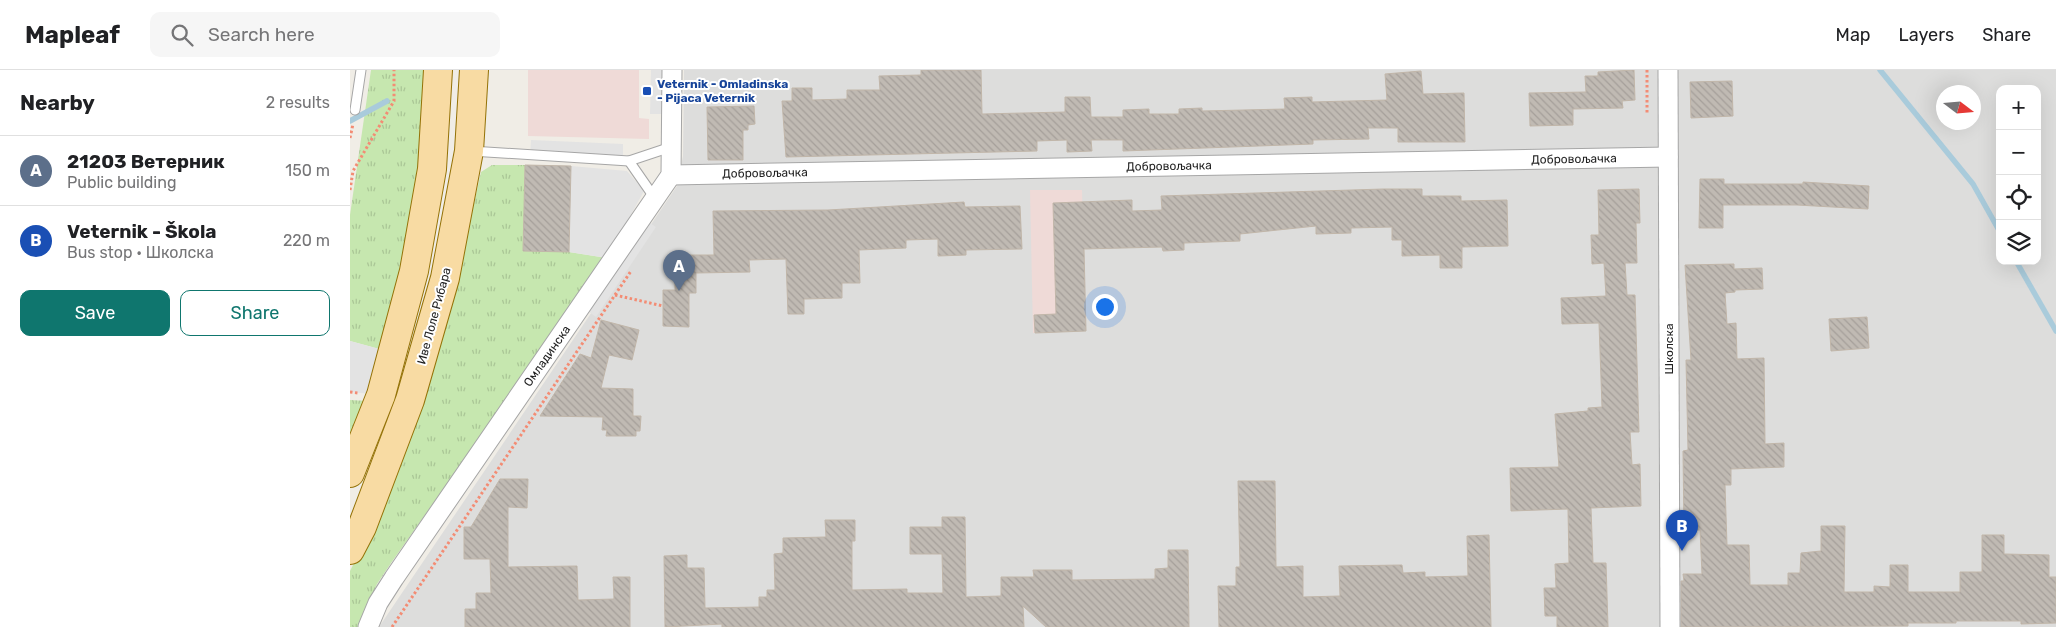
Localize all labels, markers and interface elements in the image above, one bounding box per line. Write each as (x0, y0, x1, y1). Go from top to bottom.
search box (150, 12, 500, 57)
text: Mapleaf (25, 21, 120, 49)
icon: search (168, 21, 196, 49)
text: Search here (208, 23, 315, 46)
text: Map (1836, 24, 1871, 46)
text: Layers (1899, 24, 1954, 46)
text: Share (1982, 24, 2031, 46)
place label: Veternik - Omladinska - Pijaca Veternik (657, 77, 788, 105)
marker: Veternik - Omladinska - Pijaca Veternik (641, 85, 653, 97)
north arrow (1936, 85, 1981, 130)
map controls (1996, 85, 2041, 265)
button: + (1996, 85, 2041, 130)
text: Nearby (20, 90, 95, 115)
text: 2 results (266, 93, 330, 112)
button: − (1996, 130, 2041, 175)
text: 21203 Ветерник (67, 150, 225, 173)
street label: Добровољачка (1531, 151, 1617, 167)
street label: Добровољачка (1126, 158, 1212, 174)
text: A (30, 161, 42, 180)
text: 150 m (285, 161, 330, 180)
street label: Добровољачка (722, 165, 808, 181)
text: Public building (67, 173, 177, 192)
button: locate (1996, 175, 2041, 220)
text: Veternik - Škola (67, 220, 217, 243)
button: layers (1996, 220, 2041, 265)
text: B (30, 231, 42, 250)
text: 220 m (283, 231, 330, 250)
text: Bus stop · Школска (67, 243, 214, 262)
pin: A (663, 250, 695, 291)
street label: Иве Лоле Рибара (414, 266, 454, 366)
button: Save (20, 290, 170, 336)
button: Share (180, 290, 330, 336)
your location (1092, 294, 1118, 320)
street label: Омладинска (521, 323, 573, 389)
street label: Школска (1662, 323, 1676, 375)
pin: B (1666, 510, 1698, 551)

